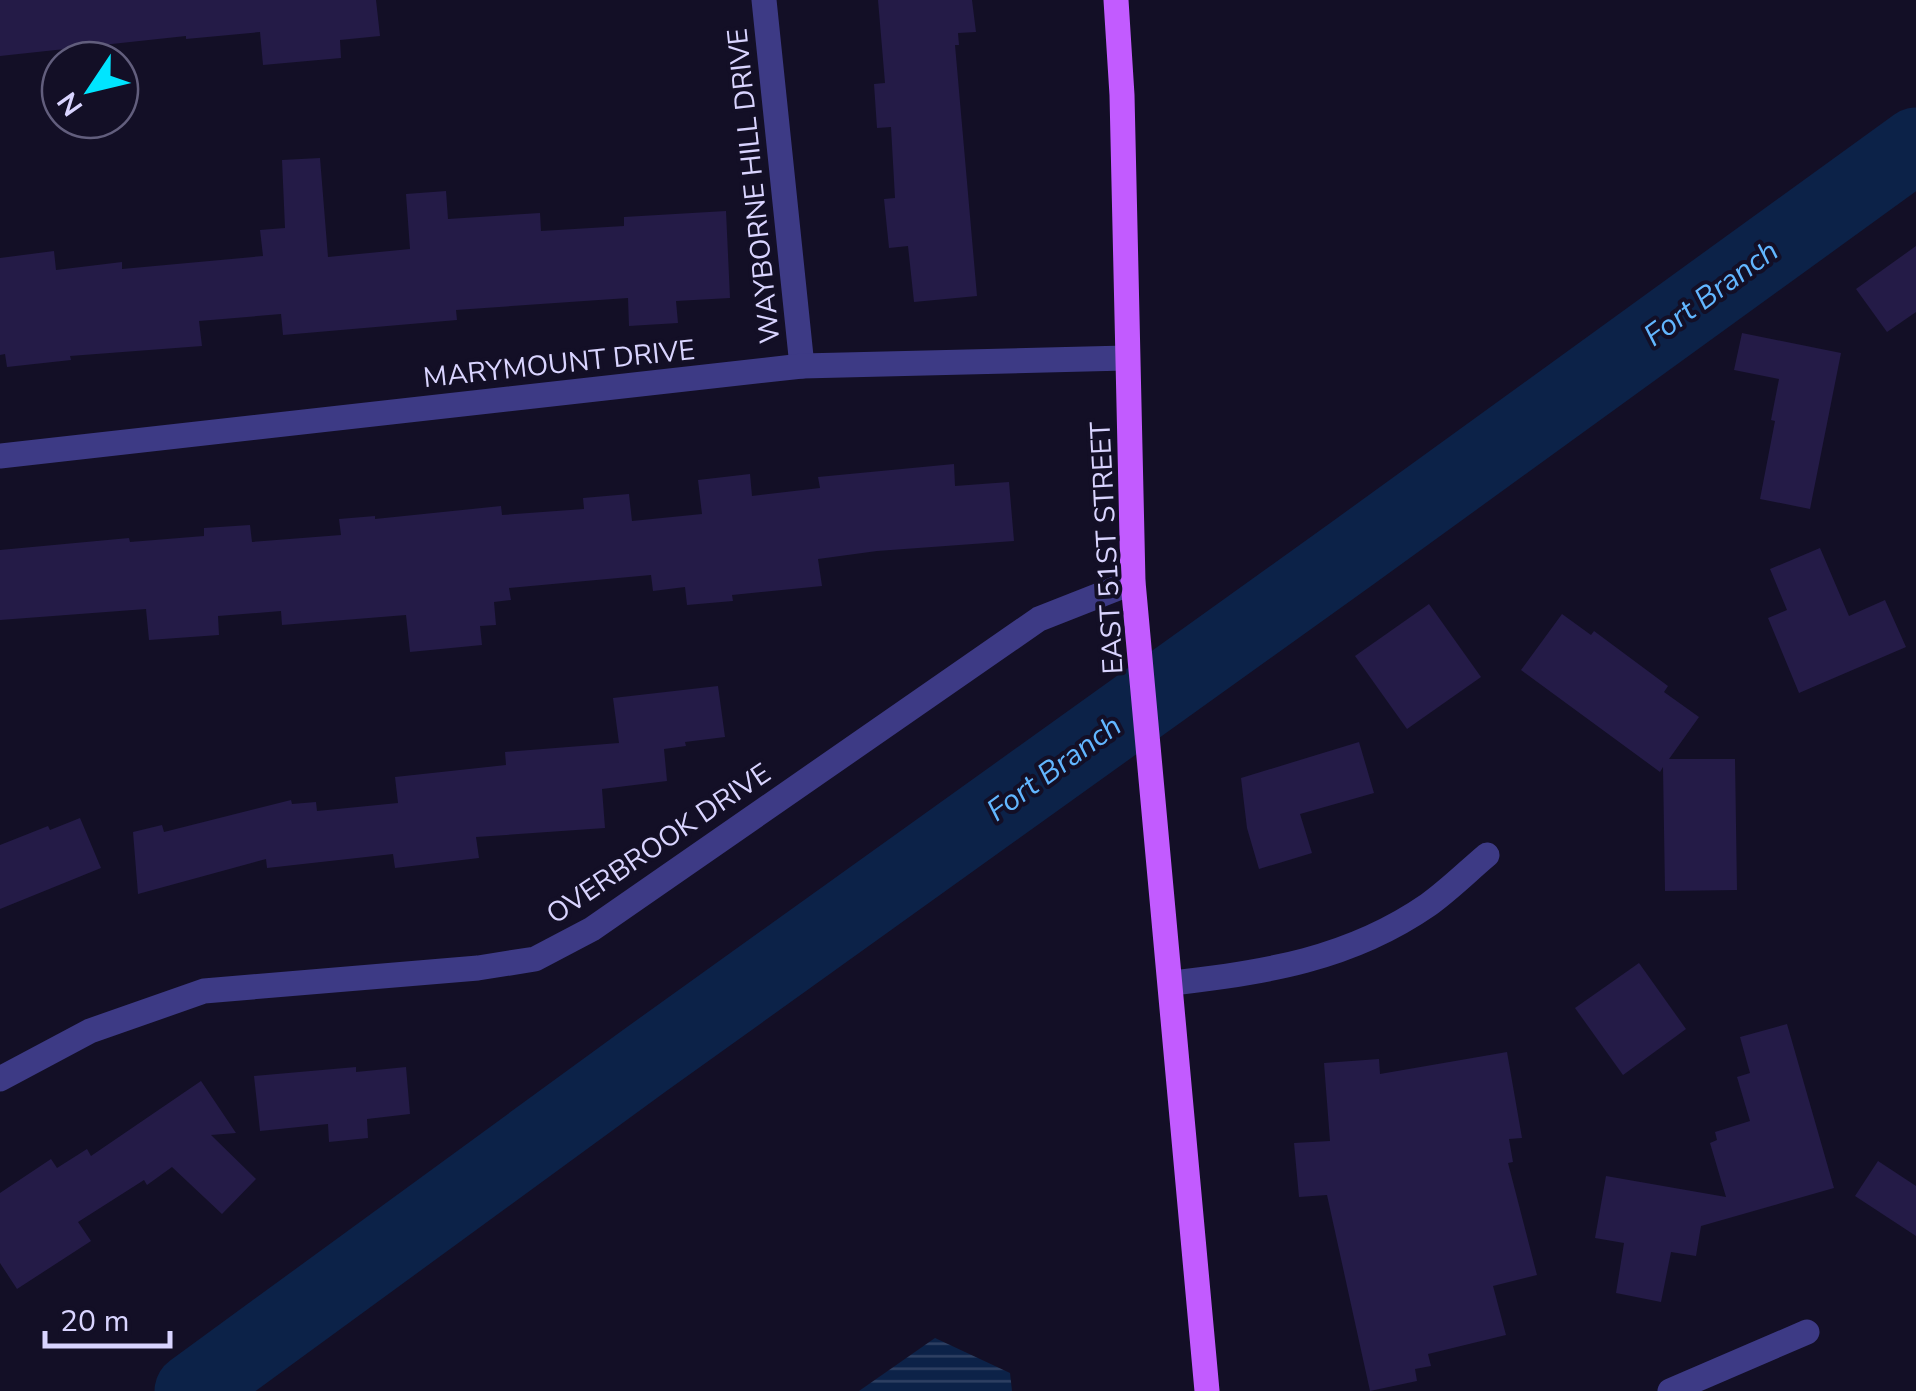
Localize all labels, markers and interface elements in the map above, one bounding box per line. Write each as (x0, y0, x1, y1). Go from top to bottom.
street label: WAYBORNE HILL DRIVE (719, 26, 789, 345)
north arrow (40, 40, 140, 140)
text: N (49, 84, 92, 123)
water label: Fort Branch (1636, 231, 1787, 356)
street label: MARYMOUNT DRIVE (421, 331, 697, 397)
street label: EAST 51ST STREET (1081, 420, 1133, 675)
water label: Fort Branch (979, 706, 1130, 831)
street label: OVERBROOK DRIVE (539, 755, 778, 933)
scale bar (45, 1286, 170, 1348)
text: 20 m (60, 1301, 129, 1342)

